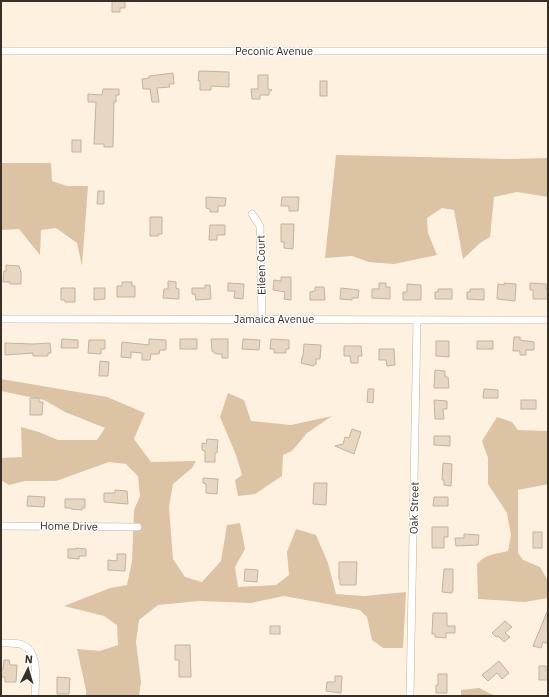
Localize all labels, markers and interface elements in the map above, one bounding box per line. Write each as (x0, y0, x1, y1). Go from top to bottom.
street label: Peconic Avenue (235, 44, 313, 58)
street label: Eileen Court (253, 235, 269, 295)
street label: Jamaica Avenue (234, 312, 314, 326)
street label: Oak Street (407, 482, 421, 534)
street label: Home Drive (40, 518, 98, 534)
north arrow (8, 649, 48, 689)
text: N (24, 652, 33, 666)

